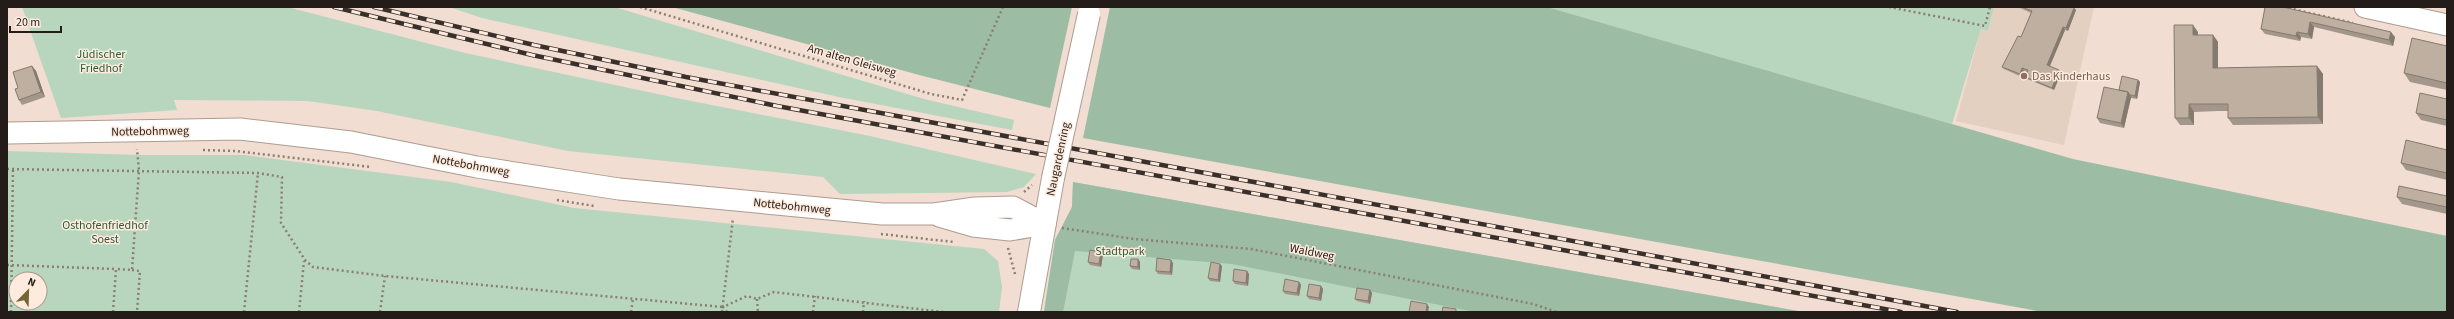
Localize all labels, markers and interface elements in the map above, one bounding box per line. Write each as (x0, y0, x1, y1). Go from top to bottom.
scale bar (10, 8, 61, 34)
text: 20 m (16, 14, 40, 31)
street label: Am alten Gleisweg (805, 40, 898, 81)
park label: Jüdischer Friedhof (76, 46, 126, 77)
place label: Das Kinderhaus (2032, 68, 2110, 85)
marker: Das Kinderhaus (2019, 71, 2029, 81)
street label: Naugardenring (1042, 121, 1075, 198)
street label: Nottebohmweg (111, 122, 189, 141)
street label: Nottebohmweg (431, 150, 511, 181)
street label: Nottebohmweg (752, 194, 832, 219)
park label: Osthofenfriedhof Soest (62, 217, 148, 248)
street label: Waldweg (1288, 240, 1336, 265)
park label: Stadtpark (1095, 243, 1145, 260)
north arrow (8, 271, 48, 311)
text: N (25, 274, 38, 291)

